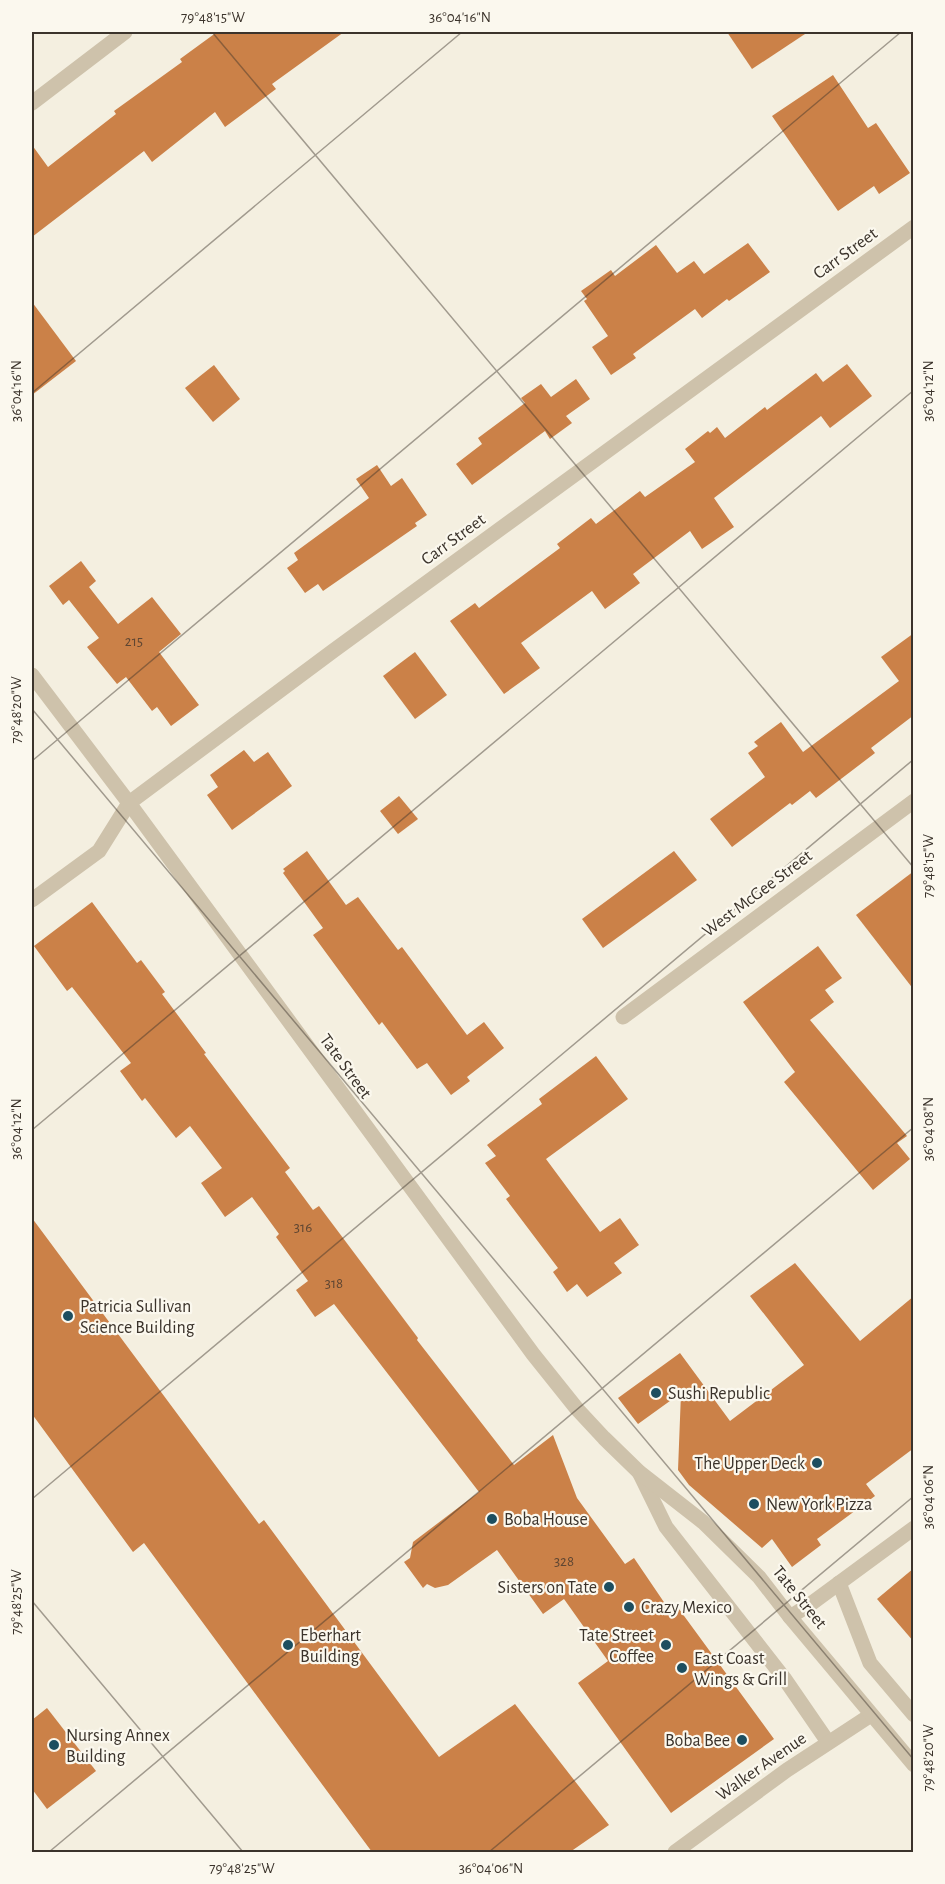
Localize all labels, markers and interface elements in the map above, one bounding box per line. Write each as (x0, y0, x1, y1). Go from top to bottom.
text: 79°48'15"W (181, 10, 245, 25)
text: 36°04'16"N (429, 10, 491, 25)
street label: Carr Street (810, 224, 881, 283)
text: 36°04'16"N (9, 360, 24, 422)
text: 36°04'12"N (921, 360, 936, 422)
street label: Carr Street (418, 510, 489, 569)
house number: 215 (125, 634, 143, 649)
text: 79°48'20"W (9, 676, 24, 744)
text: 79°48'15"W (921, 834, 936, 898)
street label: West McGee Street (699, 847, 816, 941)
street label: Tate Street (316, 1031, 375, 1102)
text: 36°04'08"N (921, 1097, 936, 1161)
text: 36°04'12"N (9, 1098, 24, 1160)
house number: 316 (294, 1220, 312, 1235)
house number: 318 (325, 1276, 343, 1291)
place label: Patricia Sullivan Science Building (80, 1298, 195, 1337)
marker: Patricia Sullivan Science Building (61, 1309, 75, 1323)
place label: Sushi Republic (668, 1385, 770, 1403)
marker: Sushi Republic (649, 1386, 663, 1400)
place label: The Upper Deck (694, 1455, 806, 1473)
marker: The Upper Deck (810, 1456, 824, 1470)
text: 36°04'06"N (921, 1465, 936, 1529)
place label: New York Pizza (766, 1496, 872, 1514)
marker: New York Pizza (747, 1497, 761, 1511)
place label: Boba House (504, 1511, 588, 1529)
marker: Boba House (485, 1512, 499, 1526)
house number: 328 (554, 1554, 574, 1569)
street label: Tate Street (769, 1563, 830, 1633)
text: 79°48'25"W (9, 1569, 24, 1635)
place label: Sisters on Tate (498, 1579, 597, 1597)
marker: Sisters on Tate (602, 1580, 616, 1594)
place label: Crazy Mexico (641, 1599, 732, 1617)
marker: Crazy Mexico (622, 1600, 636, 1614)
place label: Eberhart Building (300, 1627, 361, 1666)
place label: Tate Street Coffee (579, 1627, 654, 1666)
marker: Eberhart Building (281, 1638, 295, 1652)
marker: Tate Street Coffee (659, 1638, 673, 1652)
place label: East Coast Wings & Grill (694, 1650, 787, 1689)
marker: East Coast Wings & Grill (675, 1661, 689, 1675)
text: 79°48'20"W (921, 1724, 936, 1792)
place label: Nursing Annex Building (66, 1727, 170, 1766)
street label: Walker Avenue (713, 1729, 810, 1804)
place label: Boba Bee (665, 1732, 730, 1750)
marker: Boba Bee (735, 1733, 749, 1747)
marker: Nursing Annex Building (47, 1738, 61, 1752)
text: 79°48'25"W (209, 1861, 275, 1876)
text: 36°04'06"N (459, 1861, 523, 1876)

